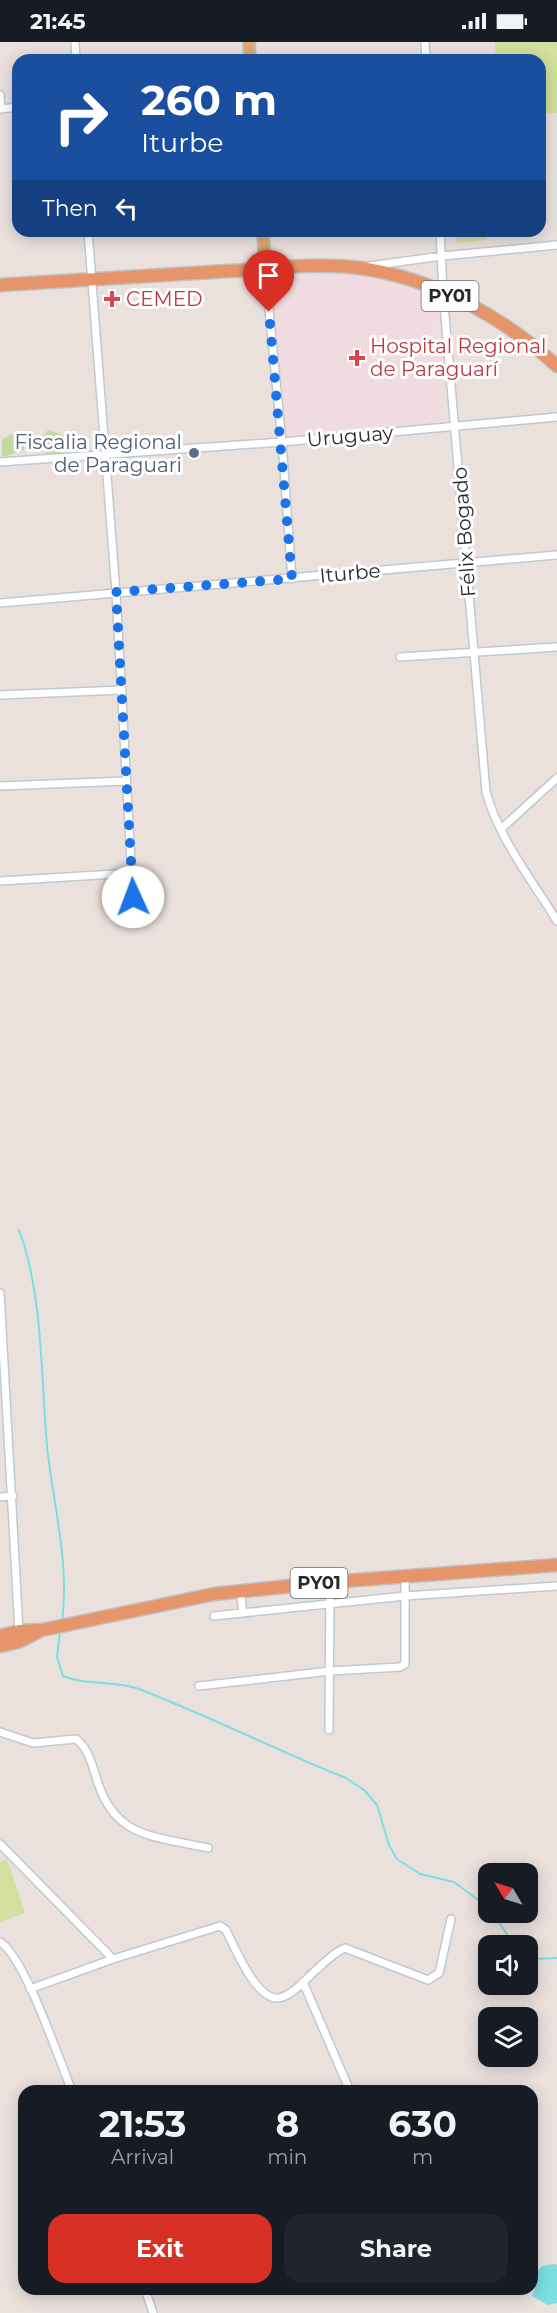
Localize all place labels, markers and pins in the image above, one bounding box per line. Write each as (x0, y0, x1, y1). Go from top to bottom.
pin (243, 250, 294, 312)
place label: CEMED (126, 287, 203, 311)
marker: CEMED (103, 290, 121, 308)
place label: Hospital Regional de Paraguarí (370, 334, 546, 381)
marker: Hospital Regional de Paraguarí (348, 349, 366, 367)
place label: Fiscalia Regional de Paraguari (14, 430, 182, 477)
marker: Fiscalia Regional de Paraguari (187, 446, 201, 460)

